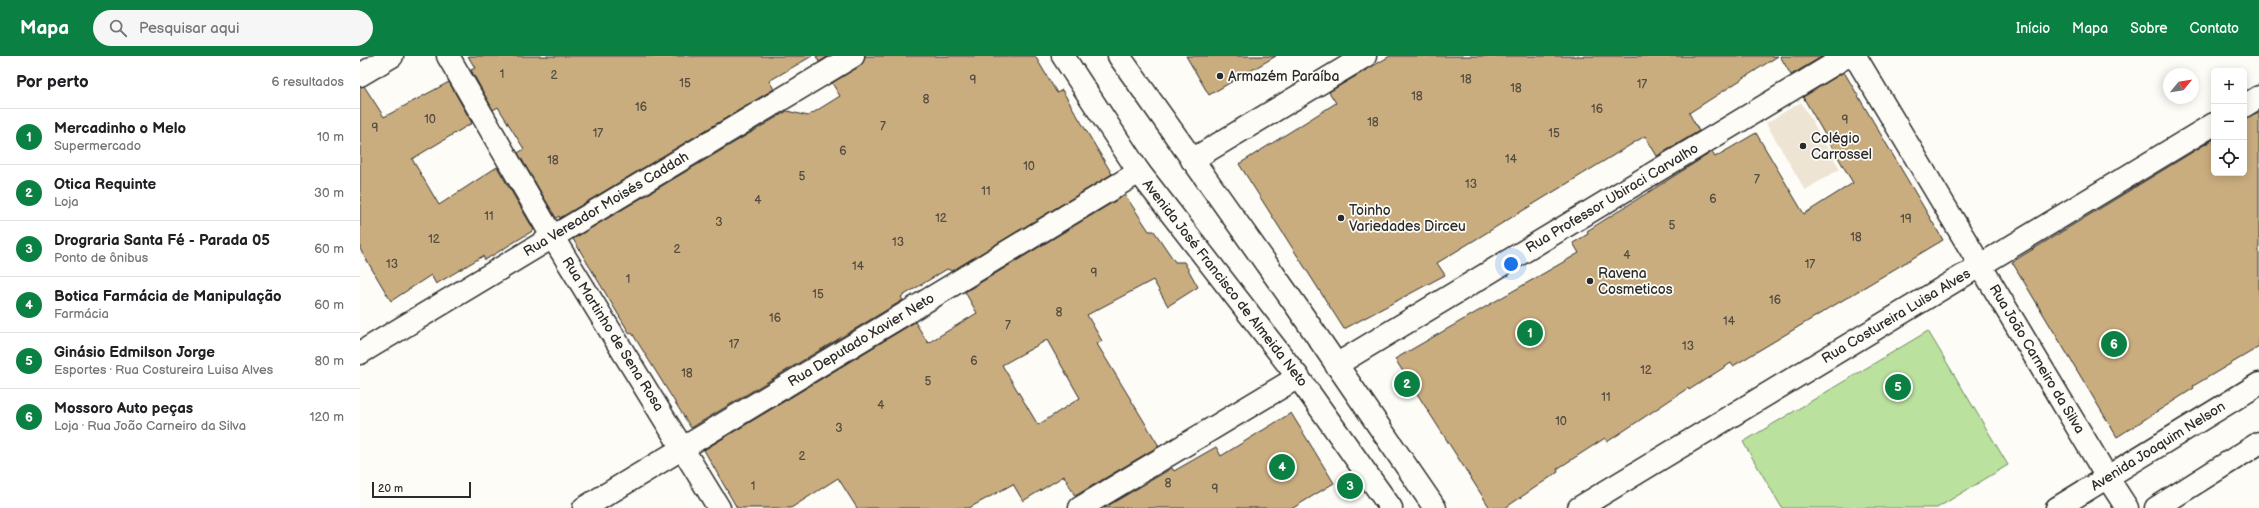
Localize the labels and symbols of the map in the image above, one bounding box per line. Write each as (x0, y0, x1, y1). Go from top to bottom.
house number: 1 (500, 67, 504, 82)
house number: 2 (550, 68, 558, 83)
place label: Armazém Paraíba (1228, 68, 1339, 85)
north arrow (2163, 68, 2199, 104)
marker: Armazém Paraíba (1215, 71, 1225, 81)
house number: 18 (1460, 72, 1472, 87)
house number: 9 (970, 73, 977, 88)
house number: 15 (679, 76, 691, 91)
house number: 17 (1637, 77, 1647, 92)
house number: 18 (1510, 81, 1522, 96)
house number: 18 (1411, 89, 1423, 104)
house number: 8 (923, 92, 930, 107)
house number: 16 (635, 100, 647, 115)
house number: 16 (1591, 102, 1603, 117)
house number: 10 (424, 112, 436, 127)
house number: 9 (1842, 113, 1849, 128)
house number: 18 (1367, 115, 1379, 130)
house number: 7 (880, 119, 886, 134)
house number: 9 (372, 121, 379, 136)
house number: 17 (593, 126, 603, 141)
house number: 15 (1548, 126, 1560, 141)
place label: Colégio Carrossel (1811, 130, 1872, 163)
street label: Rua Professor Ubiraci Carvalho (1523, 140, 1701, 256)
marker: Colégio Carrossel (1798, 141, 1808, 151)
house number: 6 (839, 144, 847, 159)
street label: Rua Vereador Moisés Caddah (520, 148, 692, 260)
house number: 14 (1505, 152, 1518, 167)
house number: 18 (547, 153, 559, 168)
house number: 10 (1023, 159, 1035, 174)
house number: 5 (799, 169, 806, 184)
house number: 7 (1754, 172, 1760, 187)
street label: Avenida José Francisco de Almeida Neto (1139, 176, 1311, 390)
house number: 13 (1465, 177, 1477, 192)
house number: 11 (981, 184, 991, 199)
house number: 6 (1709, 192, 1717, 207)
house number: 4 (754, 193, 762, 208)
place label: Toinho Variedades Dirceu (1349, 202, 1466, 235)
house number: 11 (484, 209, 494, 224)
house number: 12 (935, 211, 947, 226)
house number: 19 (1900, 212, 1912, 227)
marker: Toinho Variedades Dirceu (1336, 213, 1346, 223)
house number: 3 (715, 215, 723, 230)
house number: 5 (1669, 218, 1676, 233)
house number: 18 (1850, 230, 1862, 245)
house number: 12 (428, 232, 440, 247)
house number: 13 (892, 235, 904, 250)
house number: 2 (673, 242, 681, 257)
house number: 4 (1623, 248, 1631, 263)
street label: Rua Martinho de Sena Rosa (558, 254, 668, 414)
your location (1501, 254, 1521, 274)
house number: 13 (386, 257, 398, 272)
house number: 17 (1805, 257, 1815, 272)
house number: 14 (852, 259, 865, 274)
place label: Ravena Cosmeticos (1598, 265, 1673, 298)
street label: Rua Costureira Luisa Alves (1819, 265, 1973, 367)
house number: 9 (1091, 266, 1098, 281)
house number: 1 (626, 272, 630, 287)
marker: Ravena Cosmeticos (1585, 276, 1595, 286)
street label: Rua João Carneiro da Silva (1986, 281, 2088, 437)
house number: 15 (812, 287, 824, 302)
street label: Rua Deputado Xavier Neto (785, 289, 937, 390)
house number: 16 (1769, 293, 1781, 308)
house number: 8 (1056, 305, 1063, 320)
house number: 16 (769, 311, 781, 326)
house number: 14 (1723, 314, 1736, 329)
house number: 7 (1005, 318, 1011, 333)
pin: 1 (1517, 318, 1543, 348)
pin: 6 (2101, 329, 2127, 359)
house number: 17 (729, 337, 739, 352)
house number: 13 (1682, 339, 1694, 354)
house number: 6 (970, 354, 978, 369)
house number: 12 (1640, 363, 1652, 378)
house number: 18 (681, 366, 693, 381)
pin: 2 (1394, 369, 1420, 399)
pin: 5 (1885, 372, 1911, 402)
house number: 5 (925, 374, 932, 389)
house number: 11 (1601, 390, 1611, 405)
house number: 4 (877, 398, 885, 413)
street label: Avenida Joaquim Nelson (2088, 398, 2229, 494)
house number: 10 (1555, 414, 1567, 429)
house number: 3 (835, 421, 843, 436)
house number: 2 (798, 449, 806, 464)
pin: 4 (1269, 452, 1295, 482)
pin: 3 (1337, 471, 1363, 501)
house number: 8 (1165, 476, 1172, 491)
house number: 1 (751, 479, 755, 494)
scale bar (372, 480, 471, 499)
house number: 9 (1212, 482, 1219, 497)

